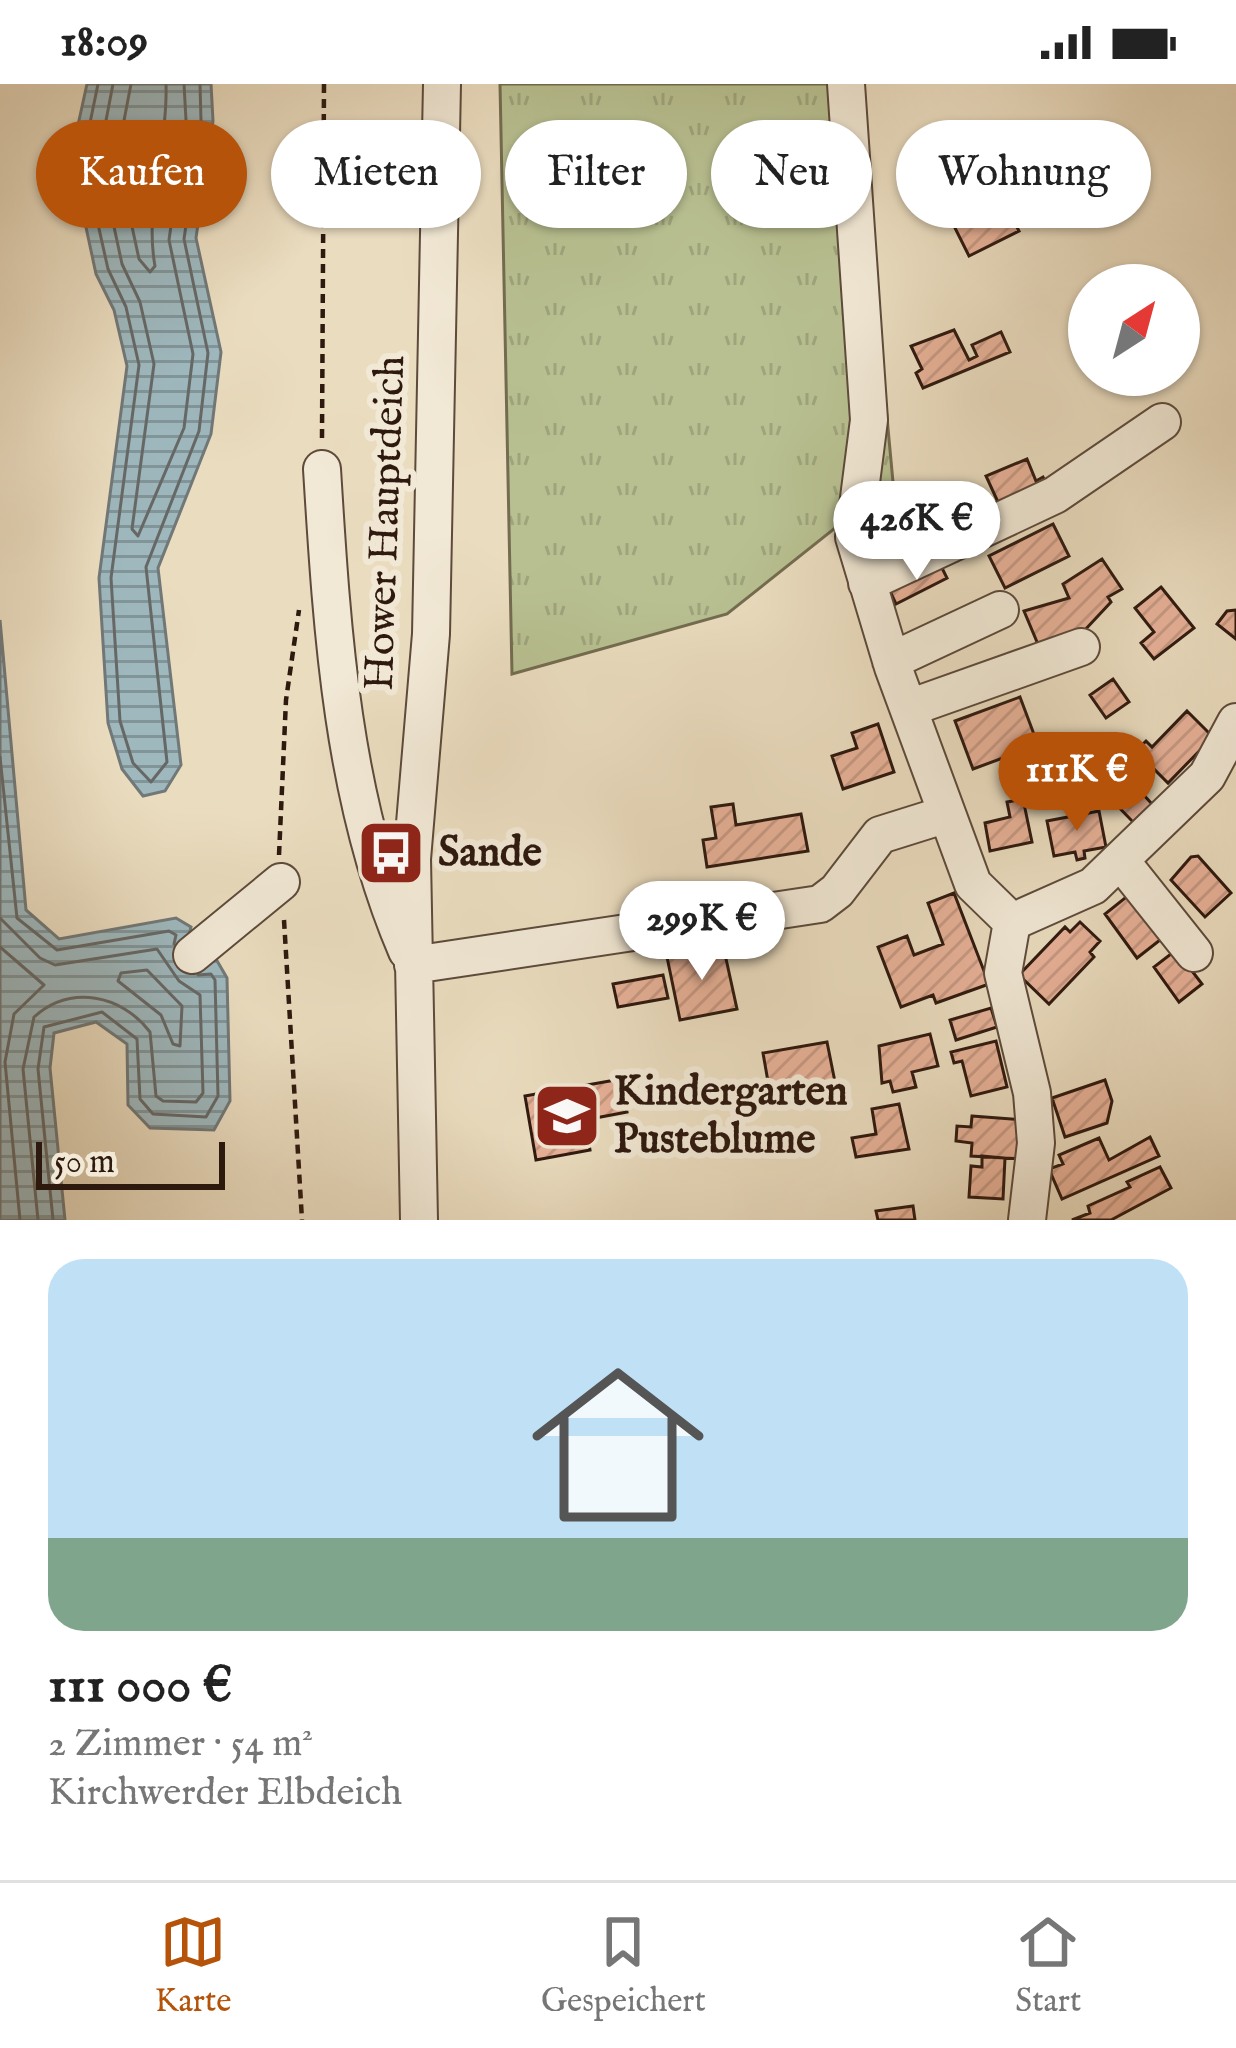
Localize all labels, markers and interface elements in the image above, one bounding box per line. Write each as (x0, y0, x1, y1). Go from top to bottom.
text: 18:09 (60, 14, 148, 71)
chip: Kaufen (36, 120, 247, 228)
chip: Mieten (271, 120, 481, 228)
chip: Filter (505, 120, 687, 228)
chip: Neu (711, 120, 872, 228)
chip: Wohnung (896, 120, 1151, 228)
north arrow (1068, 264, 1200, 396)
map controls (1068, 264, 1200, 396)
street label: Hower Hauptdeich (354, 355, 418, 691)
pin: 426K € (819, 481, 1015, 583)
text: 426K € (860, 495, 974, 544)
pin: 111K € (979, 732, 1175, 834)
text: 111K € (1025, 746, 1129, 795)
bus stop icon: Sande (356, 818, 426, 888)
place label: Sande (438, 827, 542, 880)
pin: 299K € (604, 881, 800, 983)
text: 299K € (646, 895, 758, 944)
place label: Kindergarten Pusteblume (614, 1066, 848, 1167)
school or university icon: Kindergarten Pusteblume (532, 1081, 602, 1151)
scale bar (36, 1136, 225, 1189)
text: 50 m (54, 1142, 115, 1184)
icon: home (510, 1337, 726, 1553)
text: 111 000 € (48, 1655, 232, 1720)
text: 2 Zimmer · 54 m² (48, 1720, 313, 1769)
text: Kirchwerder Elbdeich (48, 1769, 402, 1818)
tab: Karte (155, 1909, 231, 2023)
tab: Gespeichert (541, 1909, 706, 2023)
tab: Start (1015, 1909, 1081, 2023)

